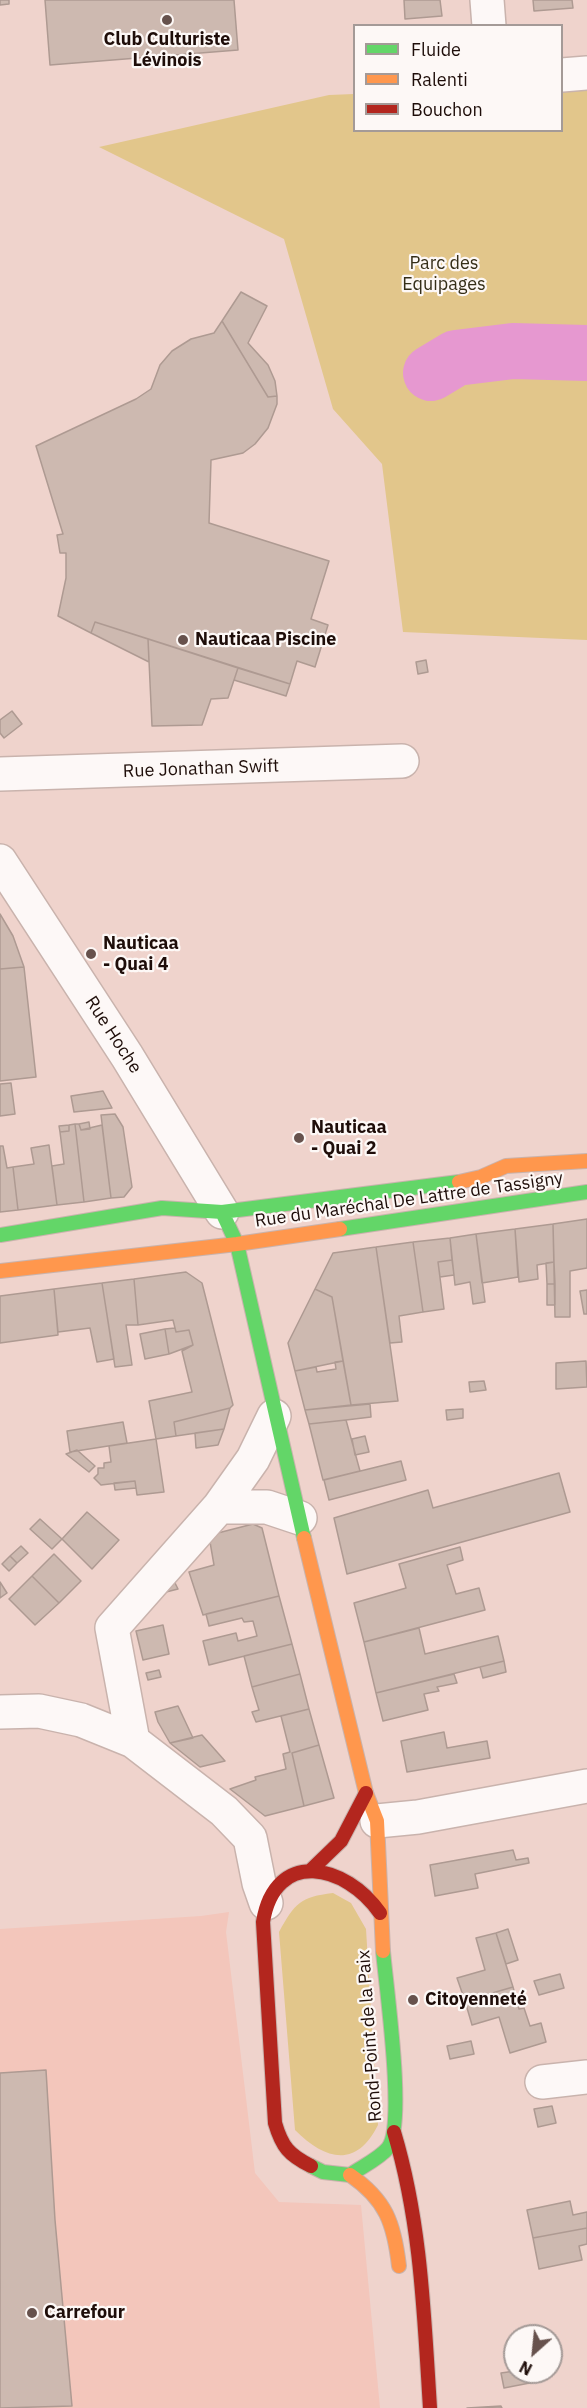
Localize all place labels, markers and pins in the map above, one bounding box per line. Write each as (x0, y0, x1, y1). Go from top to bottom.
marker: Club Culturiste Lévinois (160, 13, 174, 27)
place label: Club Culturiste Lévinois (104, 29, 230, 72)
place label: Nauticaa Piscine (195, 629, 336, 651)
marker: Nauticaa Piscine (176, 633, 190, 647)
place label: Nauticaa - Quai 4 (103, 933, 179, 976)
marker: Nauticaa - Quai 4 (84, 947, 98, 961)
place label: Nauticaa - Quai 2 (311, 1117, 387, 1160)
marker: Nauticaa - Quai 2 (292, 1131, 306, 1145)
place label: Citoyenneté (425, 1989, 527, 2011)
marker: Citoyenneté (406, 1993, 420, 2007)
place label: Carrefour (44, 2302, 125, 2324)
marker: Carrefour (25, 2306, 39, 2320)

